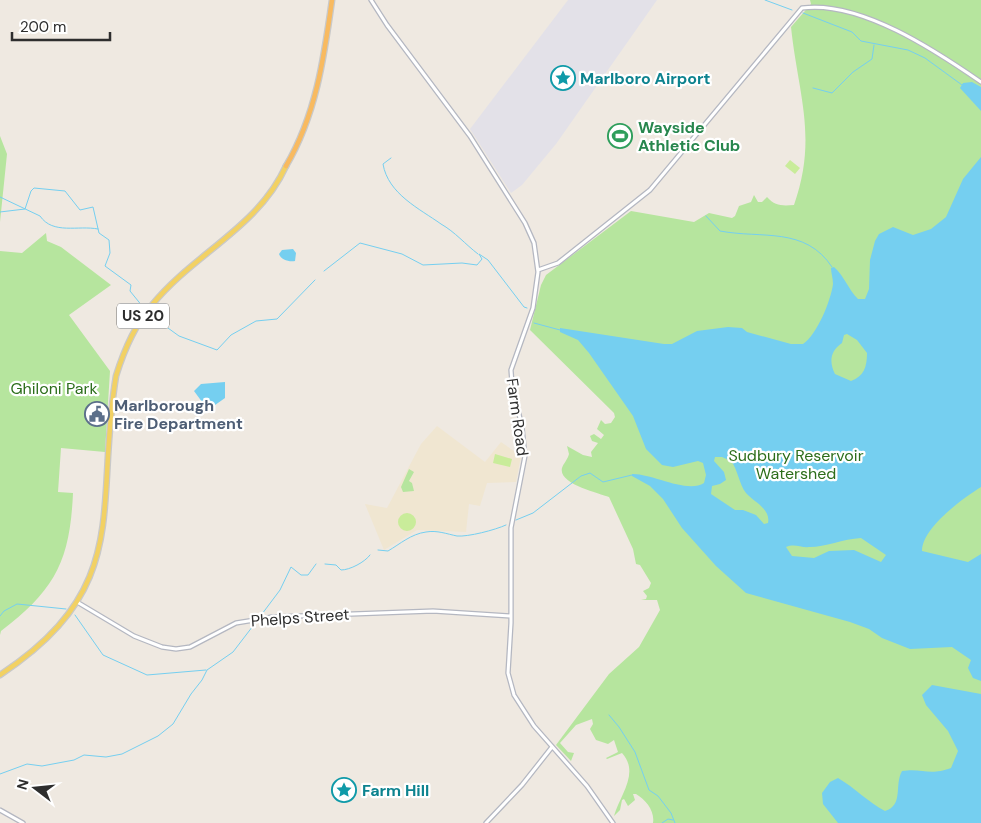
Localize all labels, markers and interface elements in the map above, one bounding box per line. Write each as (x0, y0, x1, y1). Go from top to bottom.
scale bar (12, 10, 110, 42)
text: 200 m (20, 17, 66, 37)
place icon: Marlboro Airport (550, 65, 576, 91)
place label: Marlboro Airport (580, 68, 711, 89)
place label: Wayside Athletic Club (638, 117, 740, 156)
sports icon: Wayside Athletic Club (607, 123, 633, 149)
road number: US 20 (117, 304, 169, 328)
street label: Farm Road (502, 377, 533, 457)
park label: Ghiloni Park (10, 378, 98, 399)
place label: Marlborough Fire Department (114, 395, 243, 434)
public building icon: Marlborough Fire Department (84, 401, 110, 427)
park label: Sudbury Reservoir Watershed (728, 445, 864, 484)
street label: Phelps Street (250, 604, 350, 631)
north arrow (10, 763, 60, 813)
text: N (12, 777, 33, 792)
place icon: Farm Hill (331, 777, 357, 803)
place label: Farm Hill (362, 780, 429, 801)

